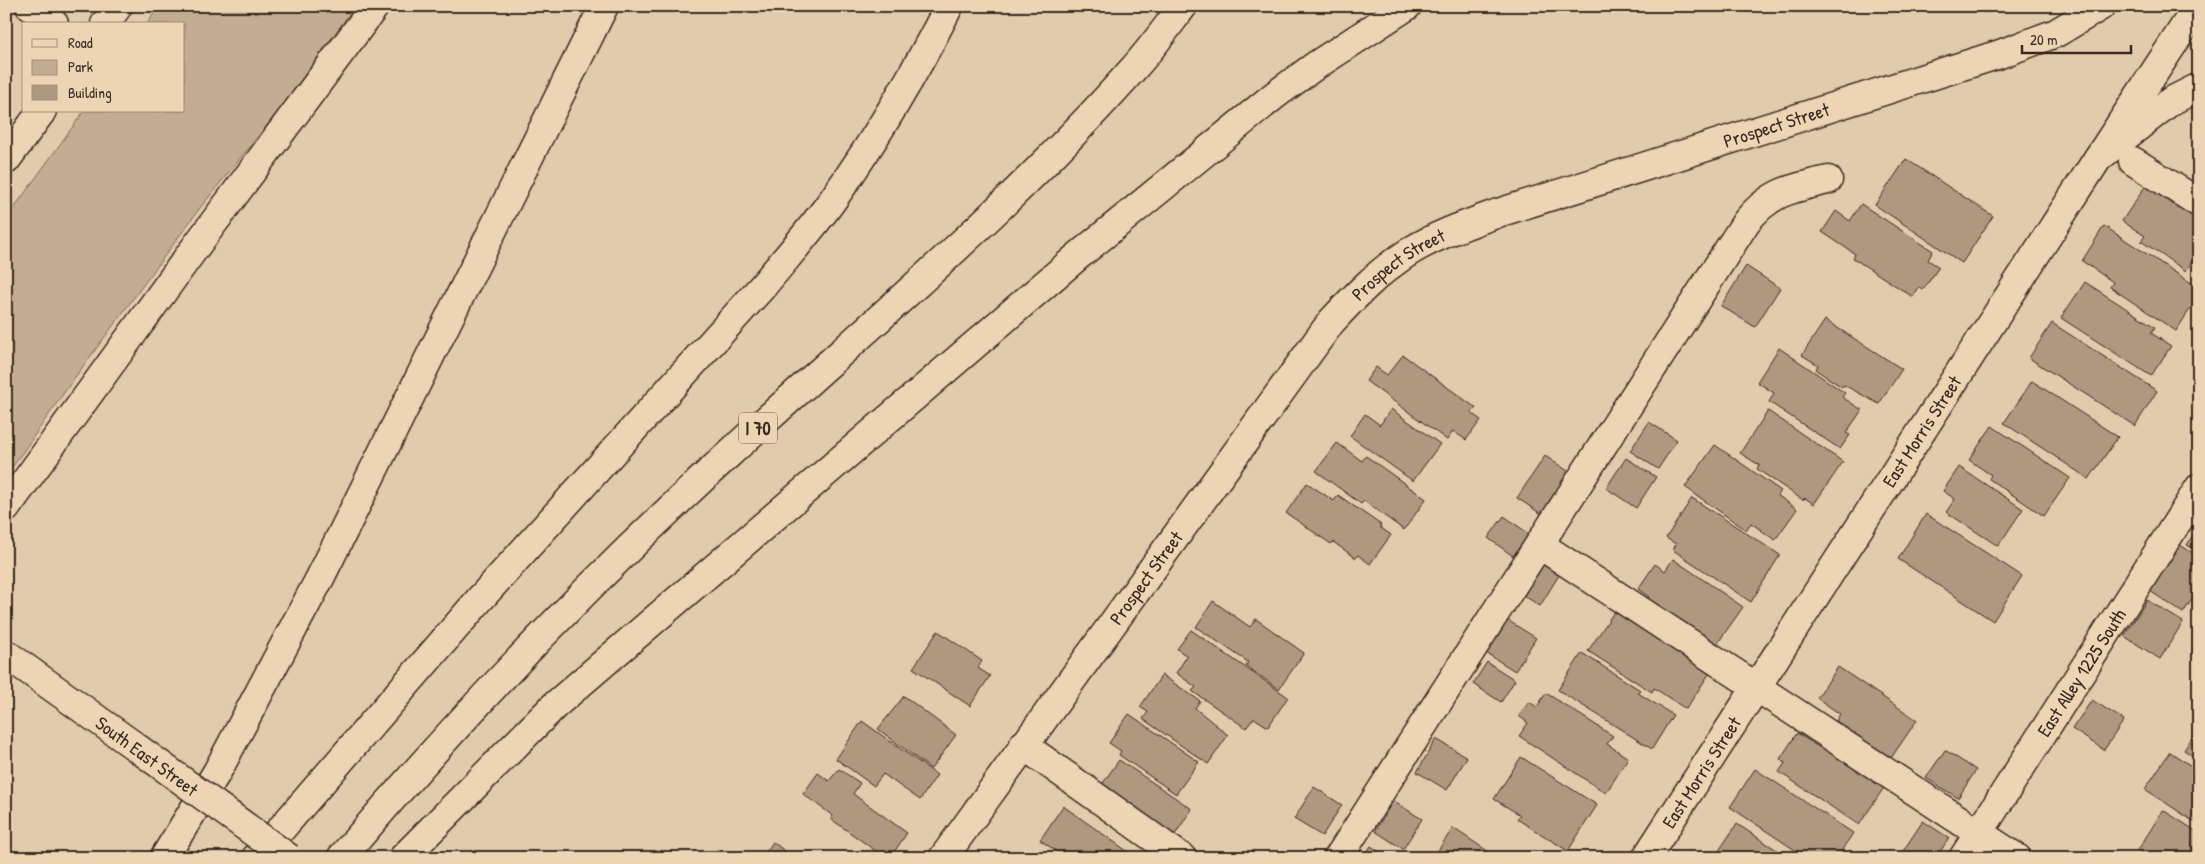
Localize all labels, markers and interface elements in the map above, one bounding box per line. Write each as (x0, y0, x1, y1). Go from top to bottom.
legend (22, 22, 185, 112)
scale bar (2022, 22, 2131, 54)
text: 20 m (2030, 29, 2057, 50)
text: Road (68, 32, 93, 53)
text: Park (68, 56, 93, 77)
text: Building (68, 82, 112, 103)
street label: Prospect Street (1720, 96, 1833, 154)
street label: Prospect Street (1346, 222, 1449, 306)
street label: East Morris Street (1876, 370, 1967, 492)
road number: I 70 (739, 412, 777, 443)
street label: Prospect Street (1103, 525, 1189, 630)
street label: East Alley 1225 South (2031, 603, 2132, 742)
street label: South East Street (90, 710, 204, 802)
street label: East Morris Street (1656, 711, 1747, 833)

